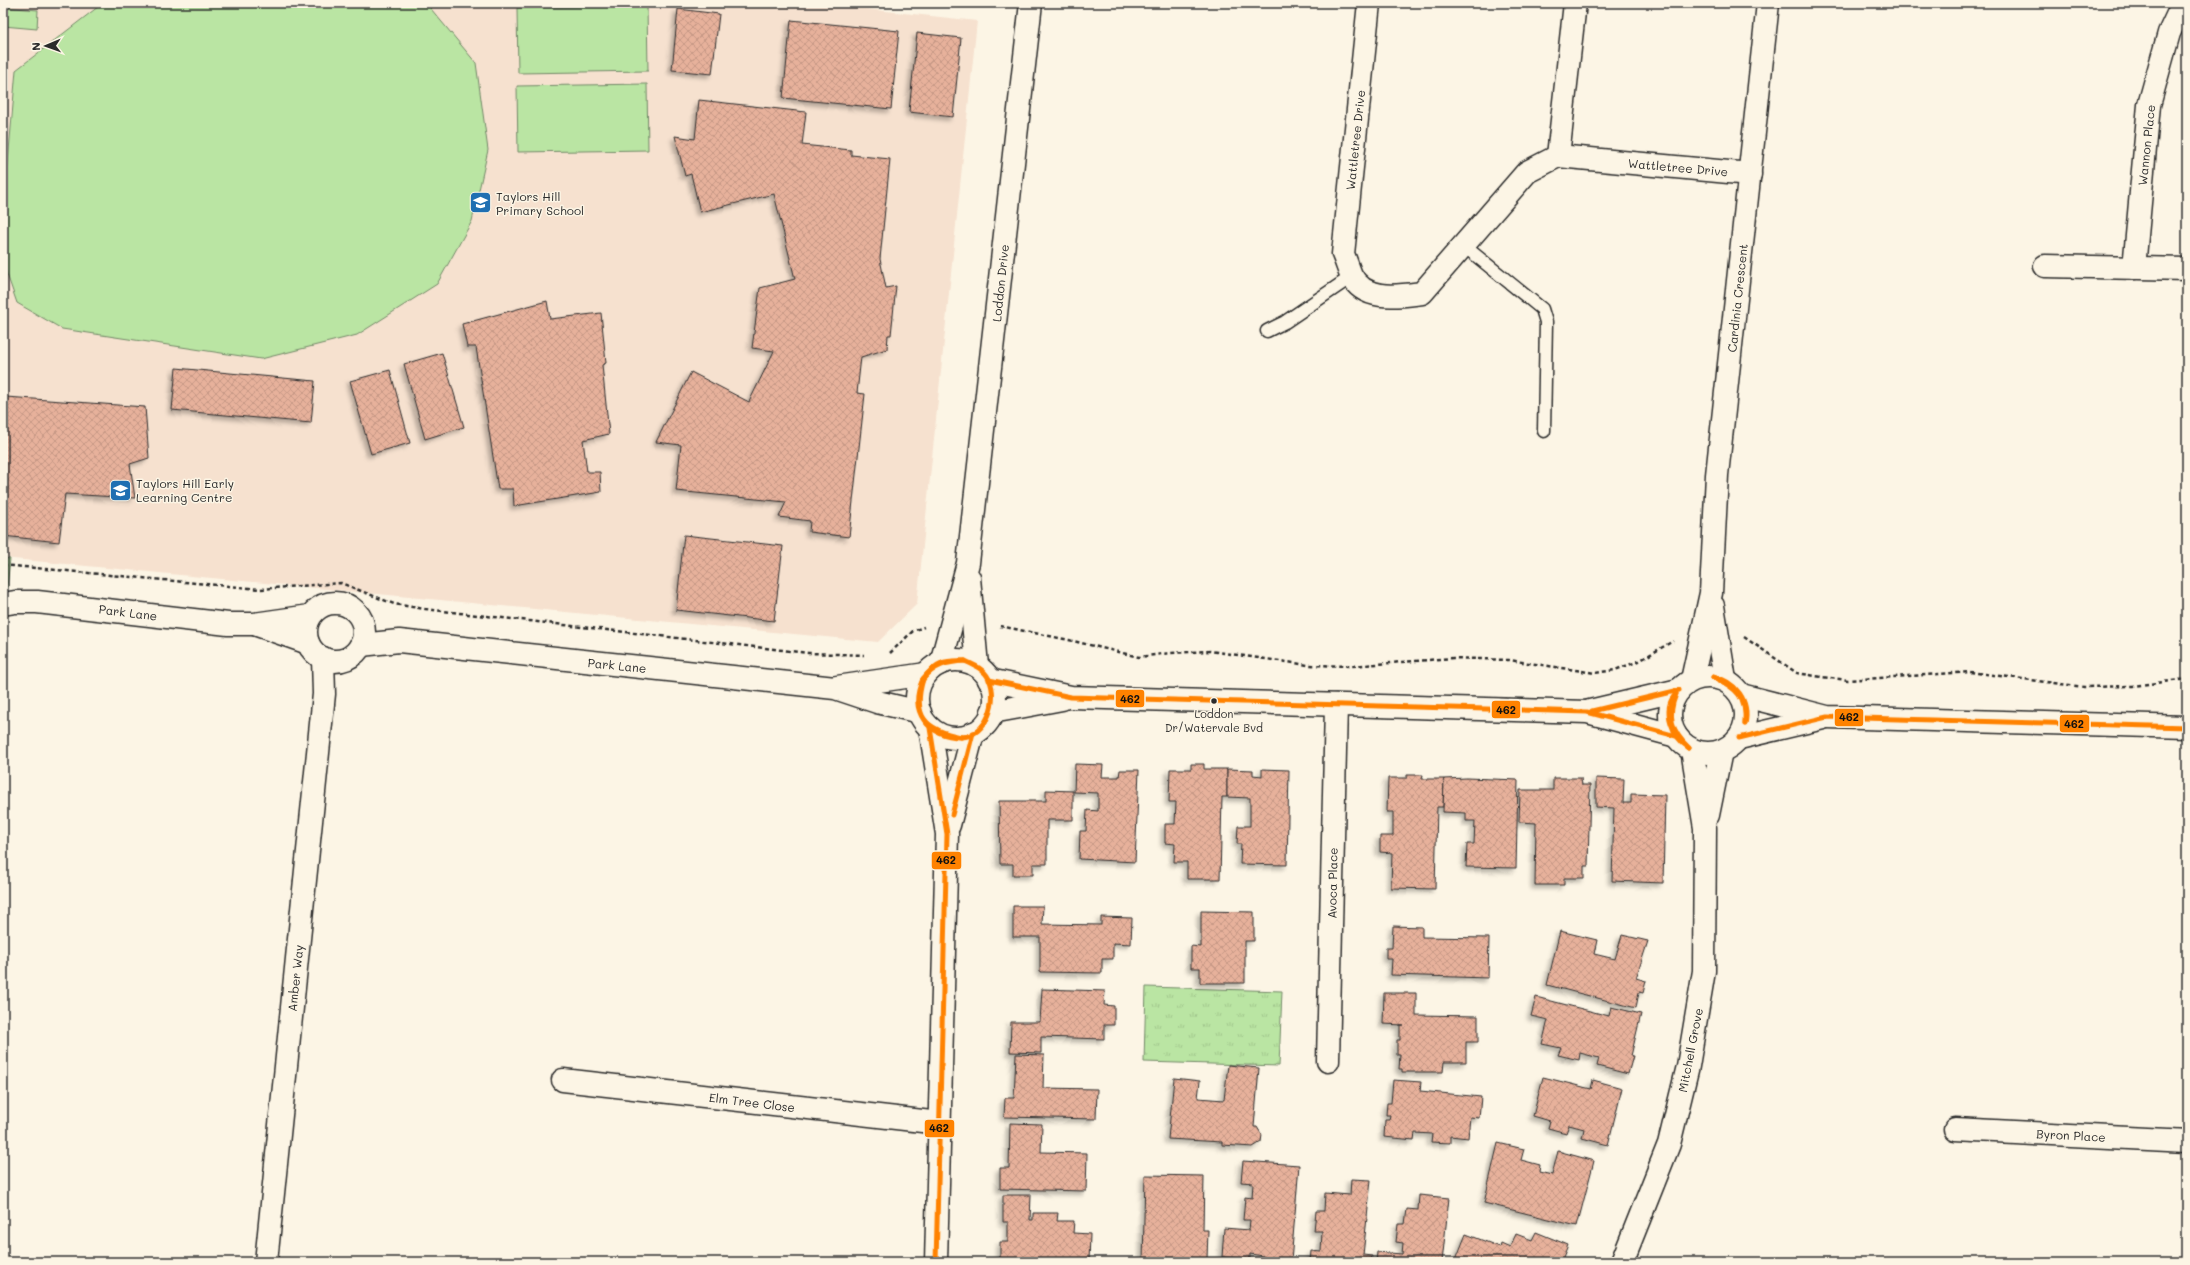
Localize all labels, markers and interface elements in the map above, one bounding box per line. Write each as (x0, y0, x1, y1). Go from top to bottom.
north arrow (26, 26, 66, 66)
text: N (28, 42, 43, 51)
street label: Wattletree Drive (1342, 89, 1368, 191)
street label: Wannon Place (2134, 104, 2158, 186)
street label: Wattletree Drive (1627, 155, 1729, 179)
place label: Taylors Hill Primary School (496, 188, 584, 218)
school or university icon: Taylors Hill Primary School (468, 190, 494, 216)
street label: Loddon Drive (988, 243, 1012, 323)
street label: Cardinia Crescent (1723, 243, 1751, 353)
place label: Taylors Hill Early Learning Centre (136, 475, 234, 505)
school or university icon: Taylors Hill Early Learning Centre (107, 477, 133, 503)
street label: Park Lane (98, 600, 158, 624)
street label: Park Lane (587, 654, 647, 676)
line badge: 462 (1115, 689, 1145, 708)
text: 462 (1120, 691, 1140, 706)
marker: Loddon Dr/Watervale Bvd (1209, 696, 1219, 706)
line badge: 462 (1491, 700, 1521, 719)
text: 462 (1496, 702, 1516, 717)
place label: Loddon Dr/Watervale Bvd (1165, 706, 1263, 735)
line badge: 462 (1834, 708, 1864, 727)
text: 462 (1839, 709, 1859, 724)
line badge: 462 (2059, 714, 2090, 733)
text: 462 (2064, 716, 2084, 731)
street label: Avoca Place (1323, 847, 1341, 919)
line badge: 462 (931, 851, 962, 870)
text: 462 (936, 852, 956, 867)
street label: Amber Way (284, 944, 306, 1012)
street label: Mitchell Grove (1674, 1007, 1706, 1093)
street label: Elm Tree Close (708, 1089, 796, 1115)
line badge: 462 (924, 1119, 955, 1138)
text: 462 (929, 1120, 949, 1135)
street label: Byron Place (2036, 1125, 2106, 1145)

